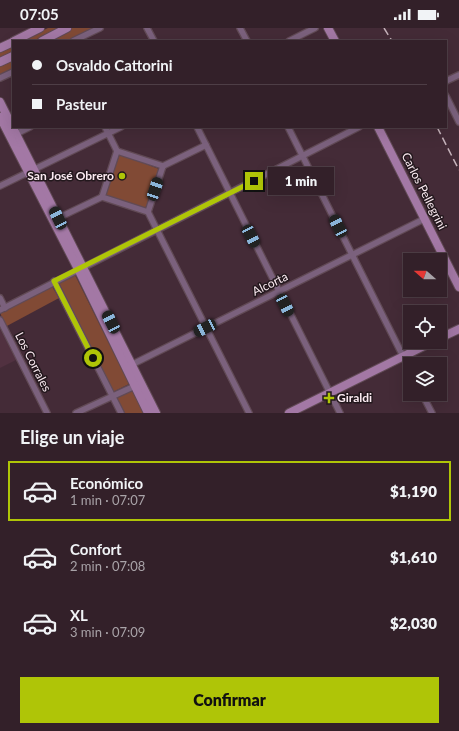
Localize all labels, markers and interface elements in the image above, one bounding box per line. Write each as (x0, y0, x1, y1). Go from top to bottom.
text: 07:05 (20, 5, 59, 23)
text: Osvaldo Cattorini (56, 56, 173, 74)
text: Pasteur (56, 95, 107, 113)
street label: Carlos Pellegrini (399, 150, 450, 232)
callout: 1 min (268, 167, 334, 195)
place label: San José Obrero (27, 168, 114, 183)
marker: San José Obrero (117, 171, 127, 181)
route end (245, 172, 263, 190)
text: 1 min (285, 173, 317, 189)
car (146, 176, 164, 202)
car (47, 205, 69, 231)
car (327, 213, 349, 239)
car (240, 223, 262, 249)
north arrow (403, 253, 447, 297)
map controls (403, 253, 447, 401)
street label: Alcorta (249, 268, 290, 299)
car (274, 292, 296, 318)
button: locate (403, 305, 447, 349)
car (100, 309, 122, 335)
car (192, 317, 218, 339)
street label: Los Corrales (12, 330, 55, 394)
route start (84, 349, 102, 367)
button: layers (403, 357, 447, 401)
place label: Giraldi (337, 390, 372, 405)
marker: Giraldi (324, 393, 334, 403)
text: Elige un viaje (20, 426, 124, 448)
icon: car (22, 473, 58, 509)
text: Económico (70, 474, 143, 492)
text: $1,190 (390, 482, 437, 500)
text: 1 min · 07:07 (70, 492, 145, 508)
icon: car (22, 539, 58, 575)
text: Confort (70, 540, 122, 558)
text: $1,610 (390, 548, 437, 566)
text: 2 min · 07:08 (70, 558, 145, 574)
icon: car (22, 605, 58, 641)
text: XL (70, 606, 88, 624)
text: $2,030 (390, 614, 437, 632)
text: 3 min · 07:09 (70, 624, 145, 640)
button: Confirmar (20, 677, 439, 723)

